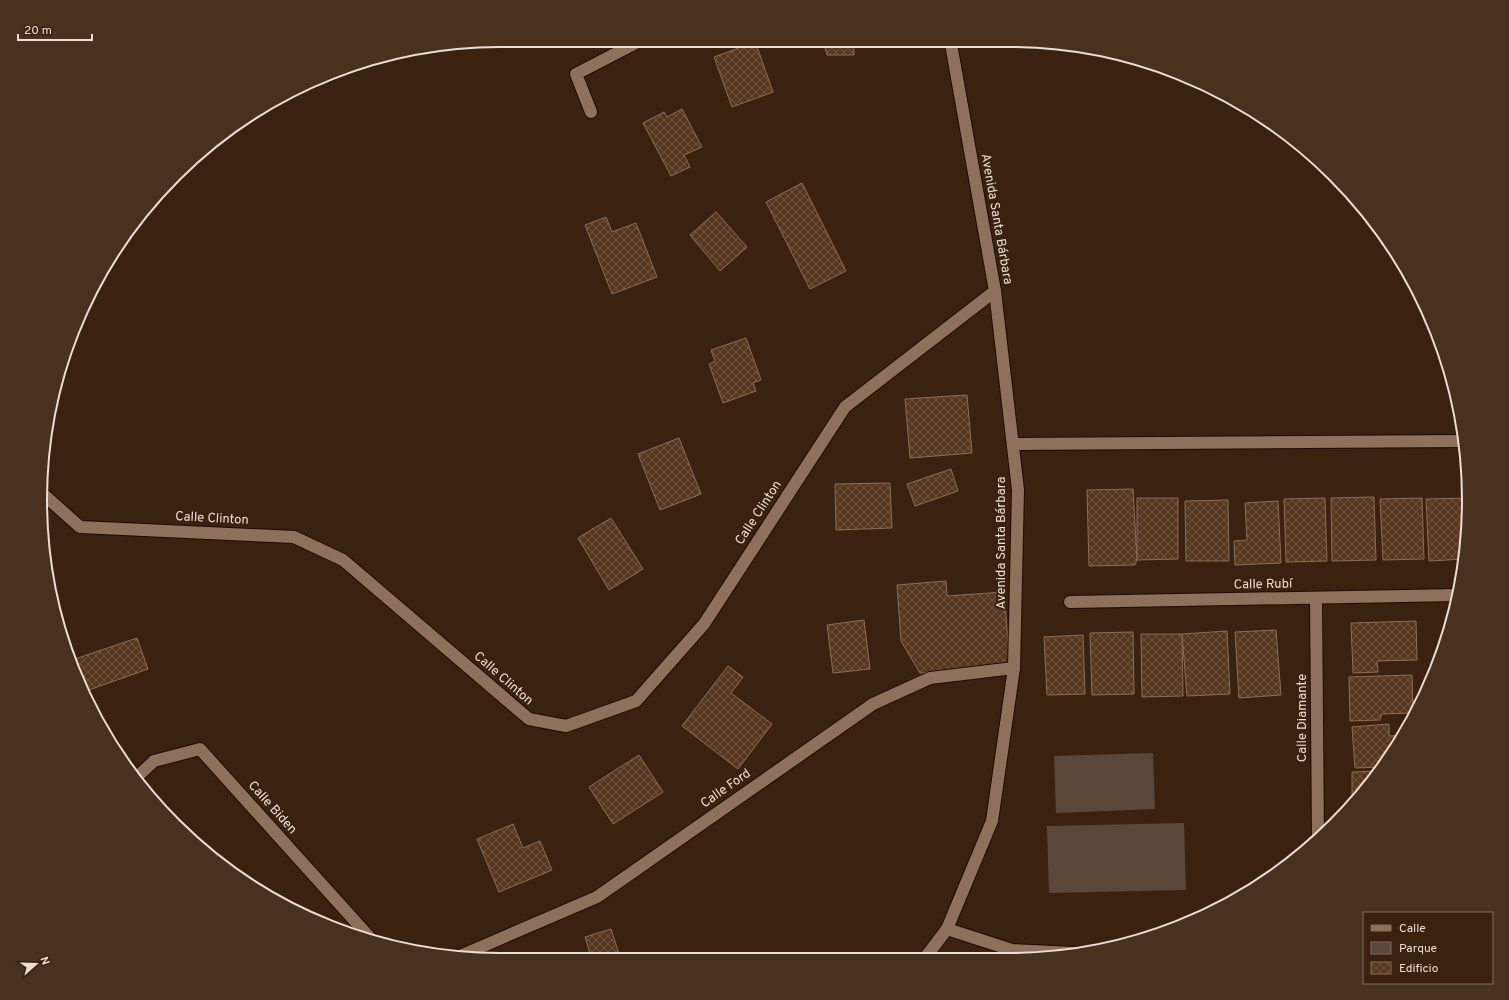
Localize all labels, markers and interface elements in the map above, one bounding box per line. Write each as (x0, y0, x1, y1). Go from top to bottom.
scale bar (18, 16, 92, 42)
text: 20 m (24, 23, 52, 39)
street label: Avenida Santa Bárbara (977, 152, 1015, 286)
street label: Avenida Santa Bárbara (994, 477, 1010, 609)
street label: Calle Clinton (732, 478, 786, 548)
street label: Calle Clinton (175, 509, 249, 529)
street label: Calle Rubí (1234, 576, 1294, 594)
street label: Calle Clinton (470, 649, 536, 709)
street label: Calle Diamante (1295, 674, 1311, 762)
street label: Calle Ford (698, 766, 754, 812)
street label: Calle Biden (244, 778, 300, 838)
legend (1363, 912, 1493, 984)
text: Calle (1399, 921, 1426, 937)
text: Parque (1399, 941, 1437, 957)
north arrow (16, 944, 56, 984)
text: N (37, 955, 52, 967)
text: Edificio (1399, 961, 1439, 977)

